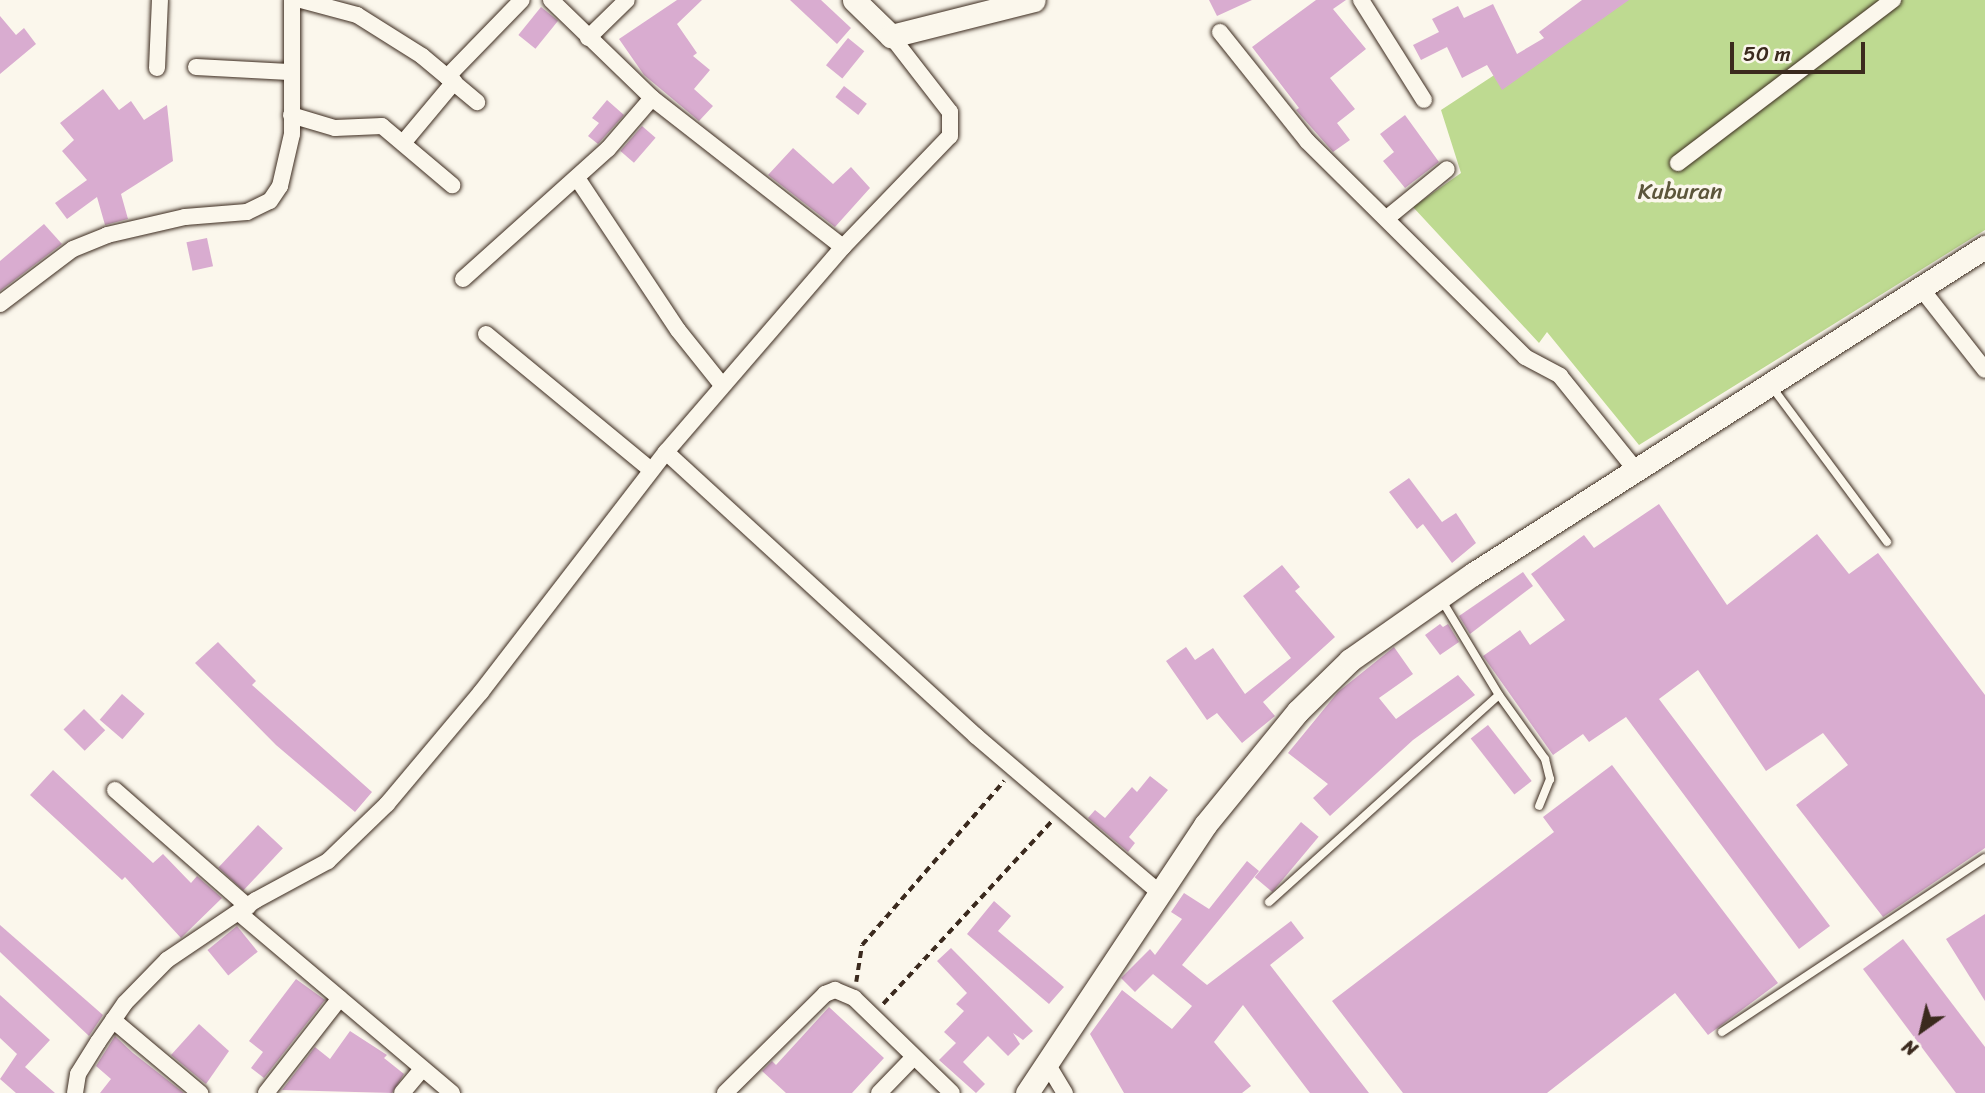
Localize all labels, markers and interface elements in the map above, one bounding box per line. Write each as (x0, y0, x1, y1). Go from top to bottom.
scale bar (1733, 28, 1868, 72)
text: 50 m (1743, 35, 1791, 73)
park label: Kuburan (1638, 178, 1722, 206)
north arrow (1887, 995, 1957, 1065)
text: N (1895, 1030, 1925, 1065)

